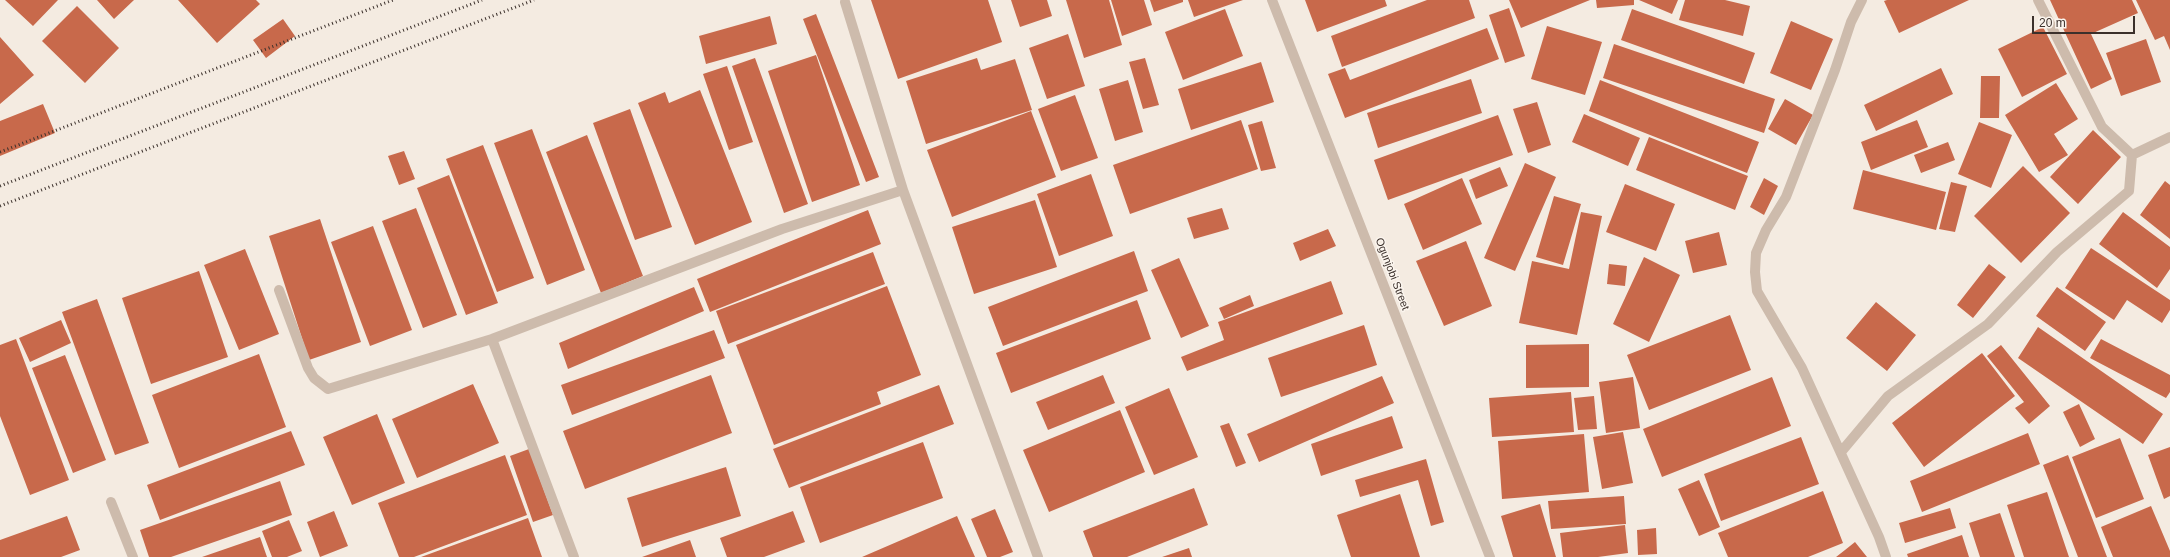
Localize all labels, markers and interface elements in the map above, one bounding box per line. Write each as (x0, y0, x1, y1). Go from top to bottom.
scale bar (2034, 8, 2137, 34)
text: 20 m (2039, 16, 2066, 30)
street label: Ogunjobi Street (1372, 236, 1412, 312)

